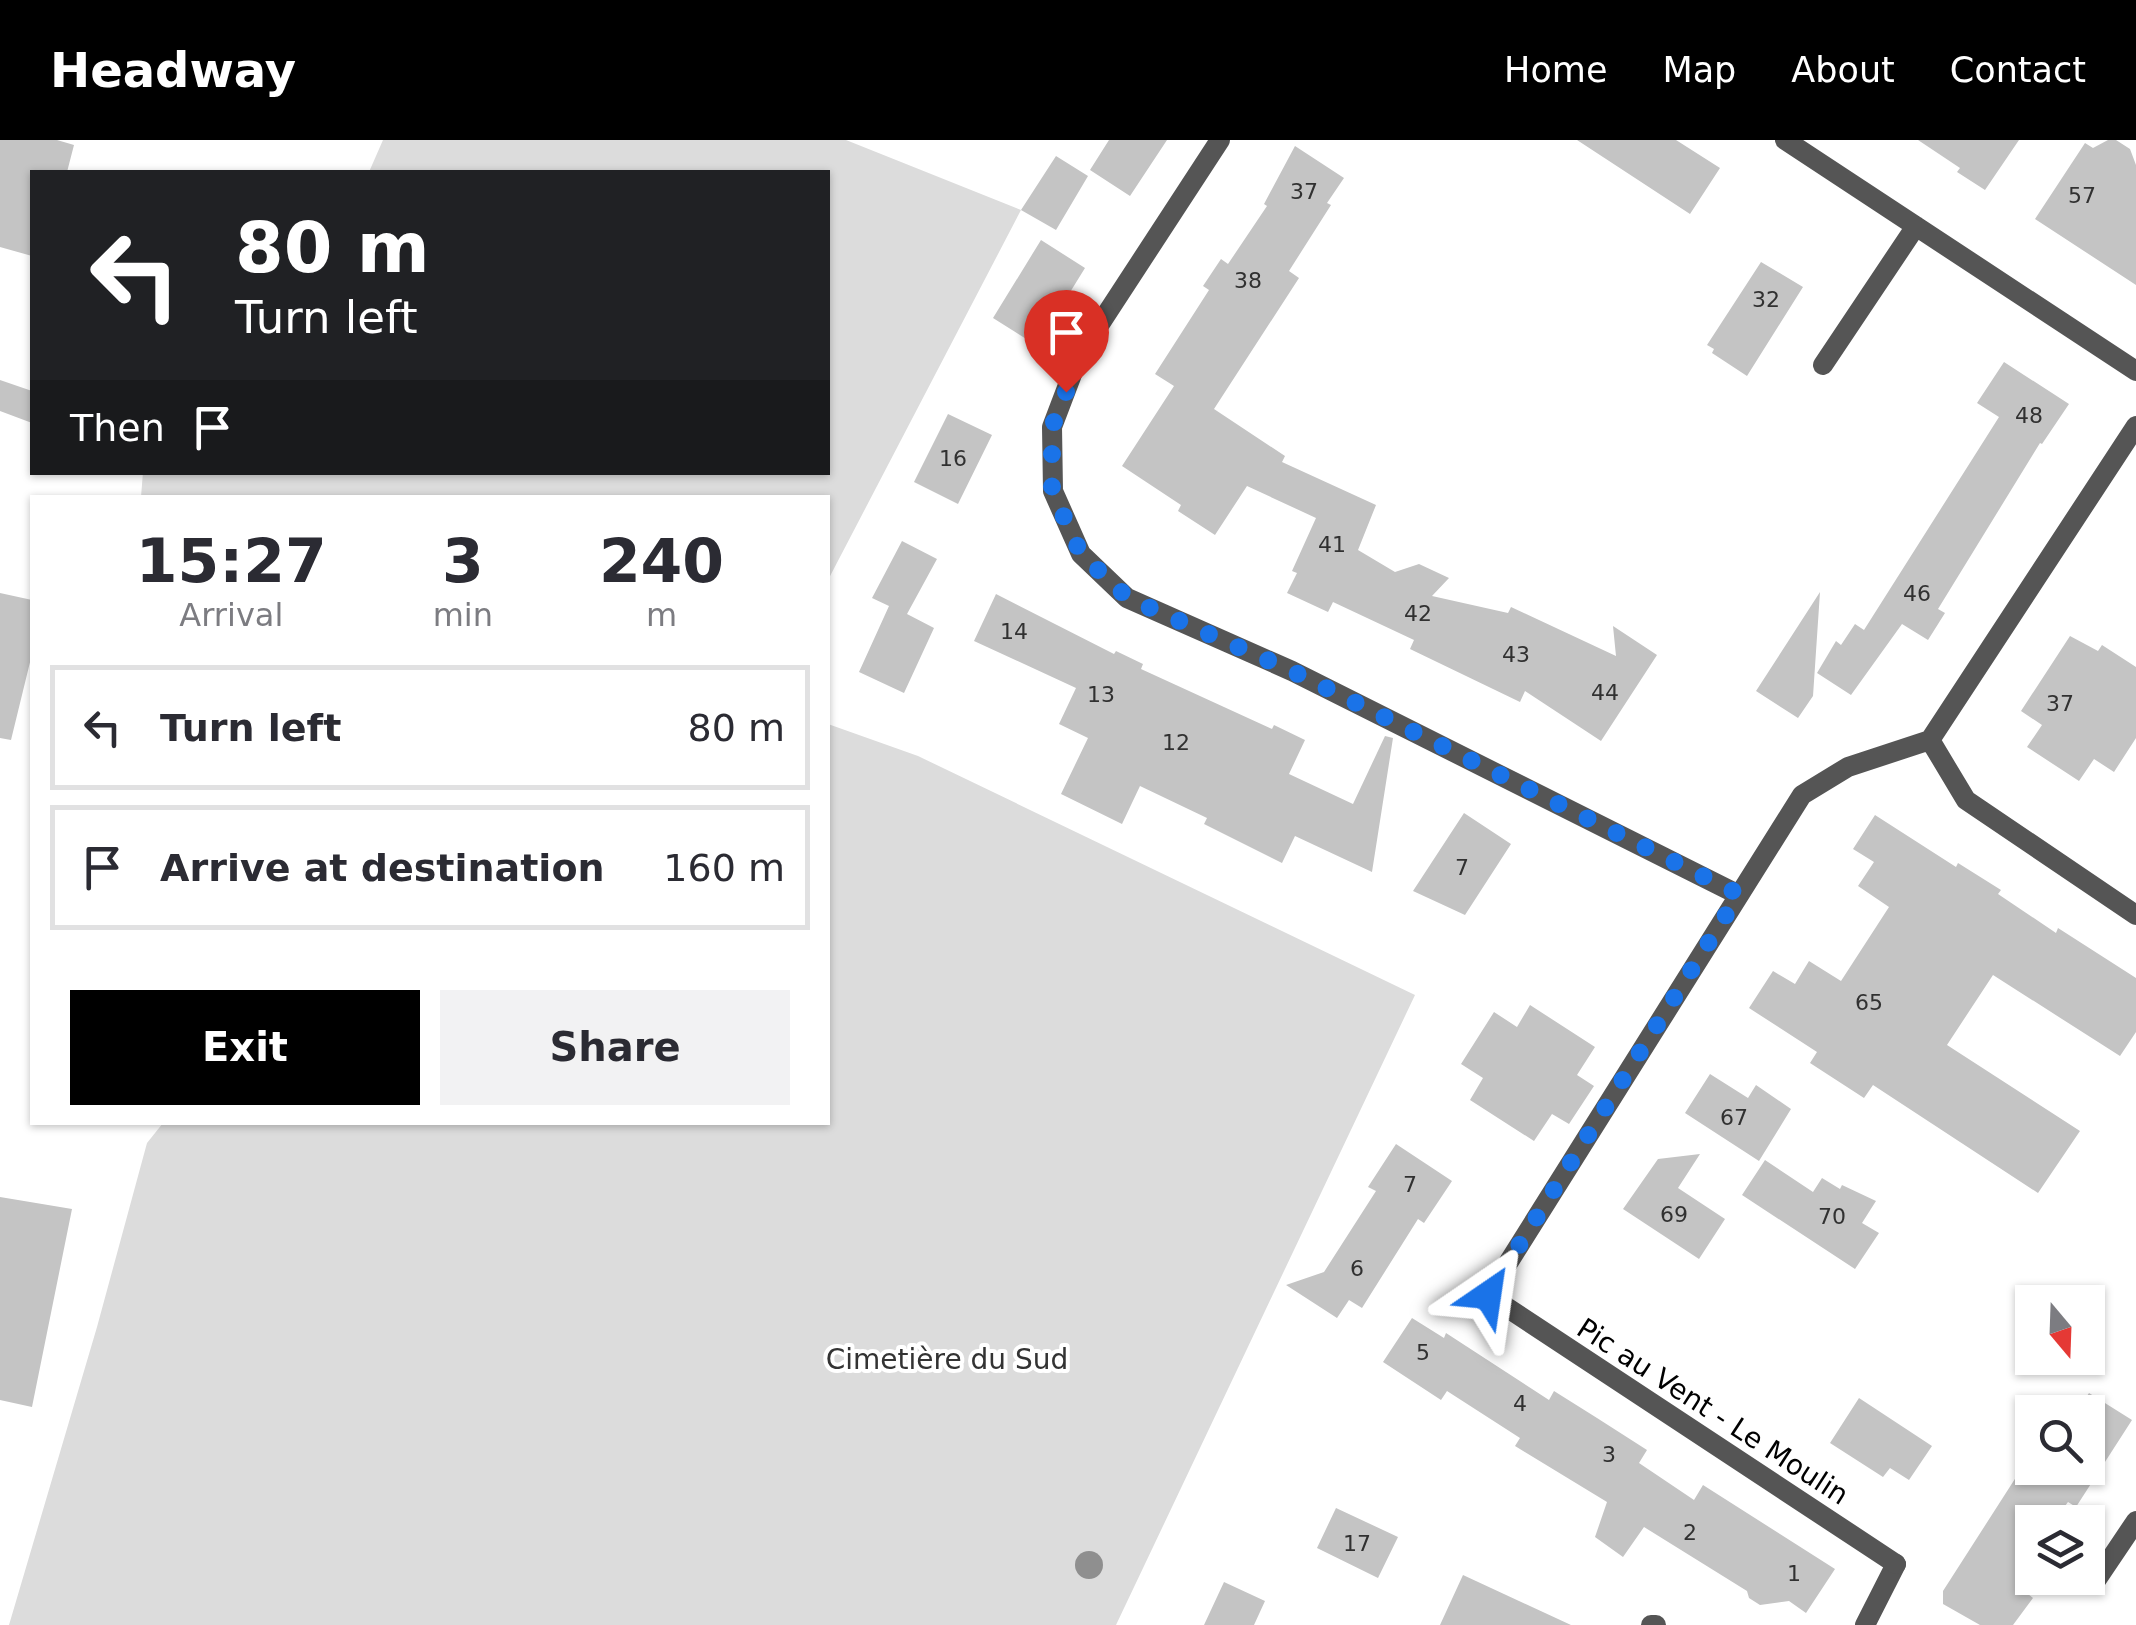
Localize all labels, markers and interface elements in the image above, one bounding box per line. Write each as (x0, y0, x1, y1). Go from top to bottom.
text: Headway (50, 42, 296, 98)
text: Home (1504, 50, 1607, 90)
text: Map (1662, 50, 1736, 90)
text: About (1791, 50, 1895, 90)
text: Contact (1950, 50, 2086, 90)
house number: 37 (1290, 179, 1318, 204)
house number: 57 (2068, 183, 2096, 208)
text: 80 m (235, 207, 430, 289)
icon: left (70, 210, 200, 340)
house number: 38 (1234, 268, 1262, 293)
house number: 32 (1752, 287, 1780, 312)
pin (1024, 290, 1109, 393)
text: Turn left (235, 291, 418, 344)
icon: arrive (1039, 305, 1094, 360)
icon: arrive (185, 400, 240, 455)
house number: 48 (2015, 403, 2043, 428)
text: Then (70, 406, 165, 450)
house number: 16 (939, 446, 967, 471)
text: 15:27 (136, 526, 327, 596)
text: 3 (442, 526, 484, 596)
text: 240 (599, 526, 724, 596)
house number: 41 (1318, 532, 1346, 557)
house number: 46 (1903, 581, 1931, 606)
text: Arrival (179, 596, 283, 634)
text: min (433, 596, 493, 634)
text: m (646, 596, 677, 634)
house number: 42 (1404, 601, 1432, 626)
house number: 14 (1000, 619, 1028, 644)
house number: 43 (1502, 642, 1530, 667)
house number: 44 (1591, 680, 1619, 705)
house number: 13 (1087, 682, 1115, 707)
house number: 37 (2046, 691, 2074, 716)
icon: left (75, 700, 130, 755)
text: Turn left (160, 706, 341, 750)
text: 80 m (688, 706, 785, 750)
house number: 12 (1162, 730, 1190, 755)
icon: arrive (75, 840, 130, 895)
text: Arrive at destination (160, 846, 605, 890)
text: 160 m (663, 846, 785, 890)
house number: 7 (1455, 855, 1469, 880)
button: Exit (70, 990, 420, 1105)
button: Share (440, 990, 790, 1105)
house number: 65 (1855, 990, 1883, 1015)
house number: 67 (1720, 1105, 1748, 1130)
house number: 7 (1403, 1172, 1417, 1197)
house number: 69 (1660, 1202, 1688, 1227)
house number: 70 (1818, 1204, 1846, 1229)
position arrow (1436, 1243, 1540, 1347)
house number: 6 (1350, 1256, 1364, 1281)
north arrow (2015, 1285, 2105, 1375)
map controls (2015, 1285, 2105, 1595)
street label: Pic au Vent - Le Moulin (1571, 1311, 1854, 1511)
house number: 5 (1416, 1340, 1430, 1365)
park label: Cimetière du Sud (826, 1343, 1068, 1376)
house number: 4 (1513, 1391, 1527, 1416)
button: search (2015, 1395, 2105, 1485)
house number: 3 (1602, 1442, 1616, 1467)
button: layers (2015, 1505, 2105, 1595)
house number: 2 (1683, 1520, 1697, 1545)
house number: 17 (1343, 1531, 1371, 1556)
house number: 1 (1787, 1561, 1801, 1586)

